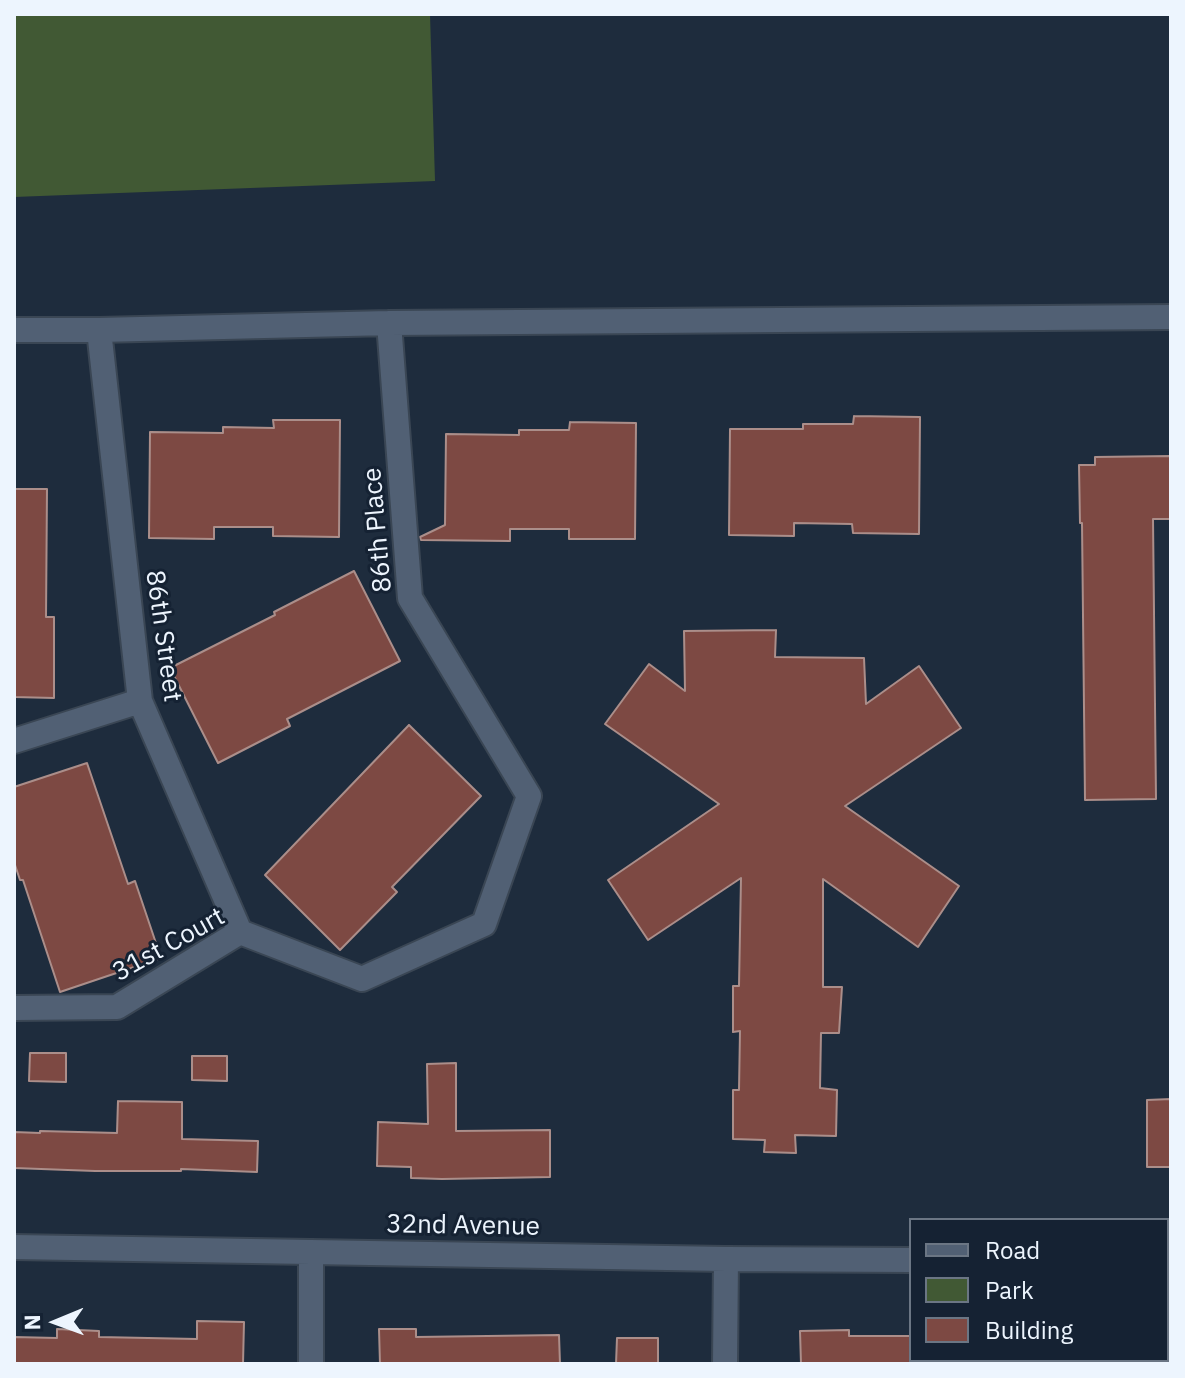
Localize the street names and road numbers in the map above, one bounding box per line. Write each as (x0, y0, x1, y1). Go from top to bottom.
street label: 86th Place (357, 466, 399, 594)
street label: 86th Street (138, 568, 188, 704)
street label: 31st Court (108, 901, 230, 989)
street label: 32nd Avenue (386, 1209, 540, 1243)

